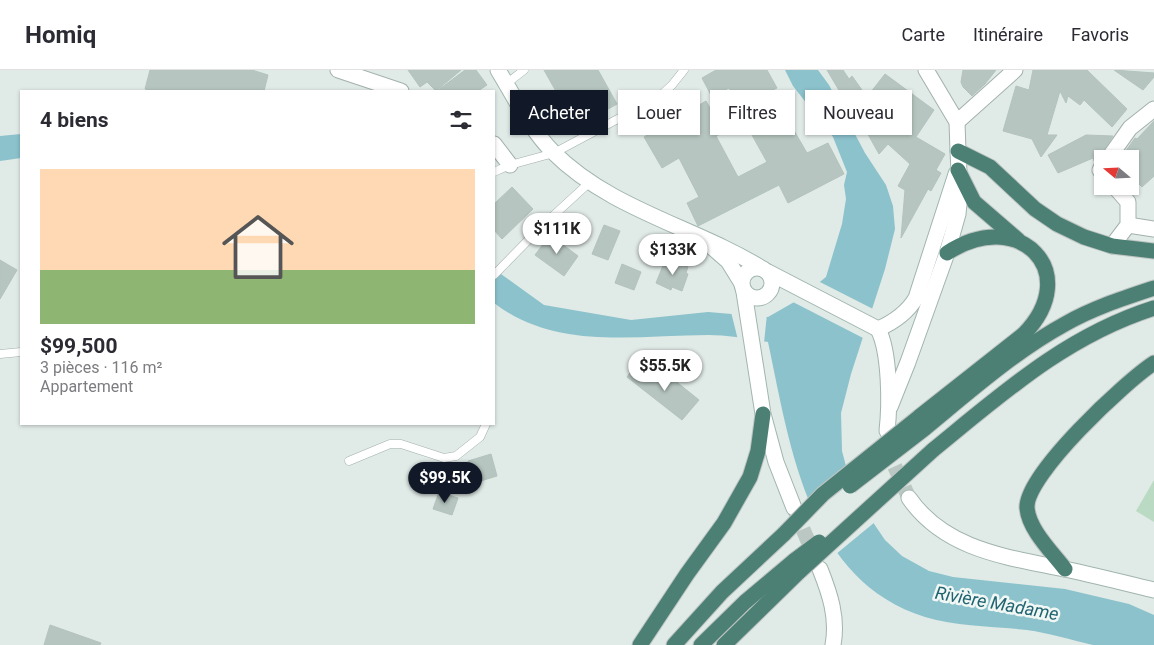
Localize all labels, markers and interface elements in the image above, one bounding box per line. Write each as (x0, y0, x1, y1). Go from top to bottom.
text: Homiq (25, 21, 96, 49)
text: Carte (902, 24, 945, 45)
text: Itinéraire (973, 24, 1043, 45)
text: Favoris (1071, 24, 1129, 45)
chip: Acheter (510, 90, 608, 135)
chip: Louer (618, 90, 700, 135)
chip: Filtres (710, 90, 795, 135)
chip: Nouveau (805, 90, 912, 135)
icon: filters (447, 106, 475, 134)
text: 4 biens (40, 108, 109, 132)
north arrow (1094, 150, 1139, 195)
map controls (1094, 150, 1139, 195)
icon: home (213, 202, 303, 292)
pin: $111K (522, 212, 592, 255)
text: $111K (534, 219, 580, 238)
pin: $133K (638, 234, 708, 276)
text: $133K (650, 240, 696, 259)
text: $99,500 (40, 334, 117, 358)
pin: $55.5K (624, 350, 706, 392)
text: $55.5K (639, 356, 691, 375)
text: 3 pièces · 116 m² (40, 358, 162, 377)
text: Appartement (40, 377, 133, 396)
pin: $99.5K (404, 462, 486, 504)
text: $99.5K (419, 468, 471, 487)
water label: Rivière Madame (934, 582, 1060, 624)

